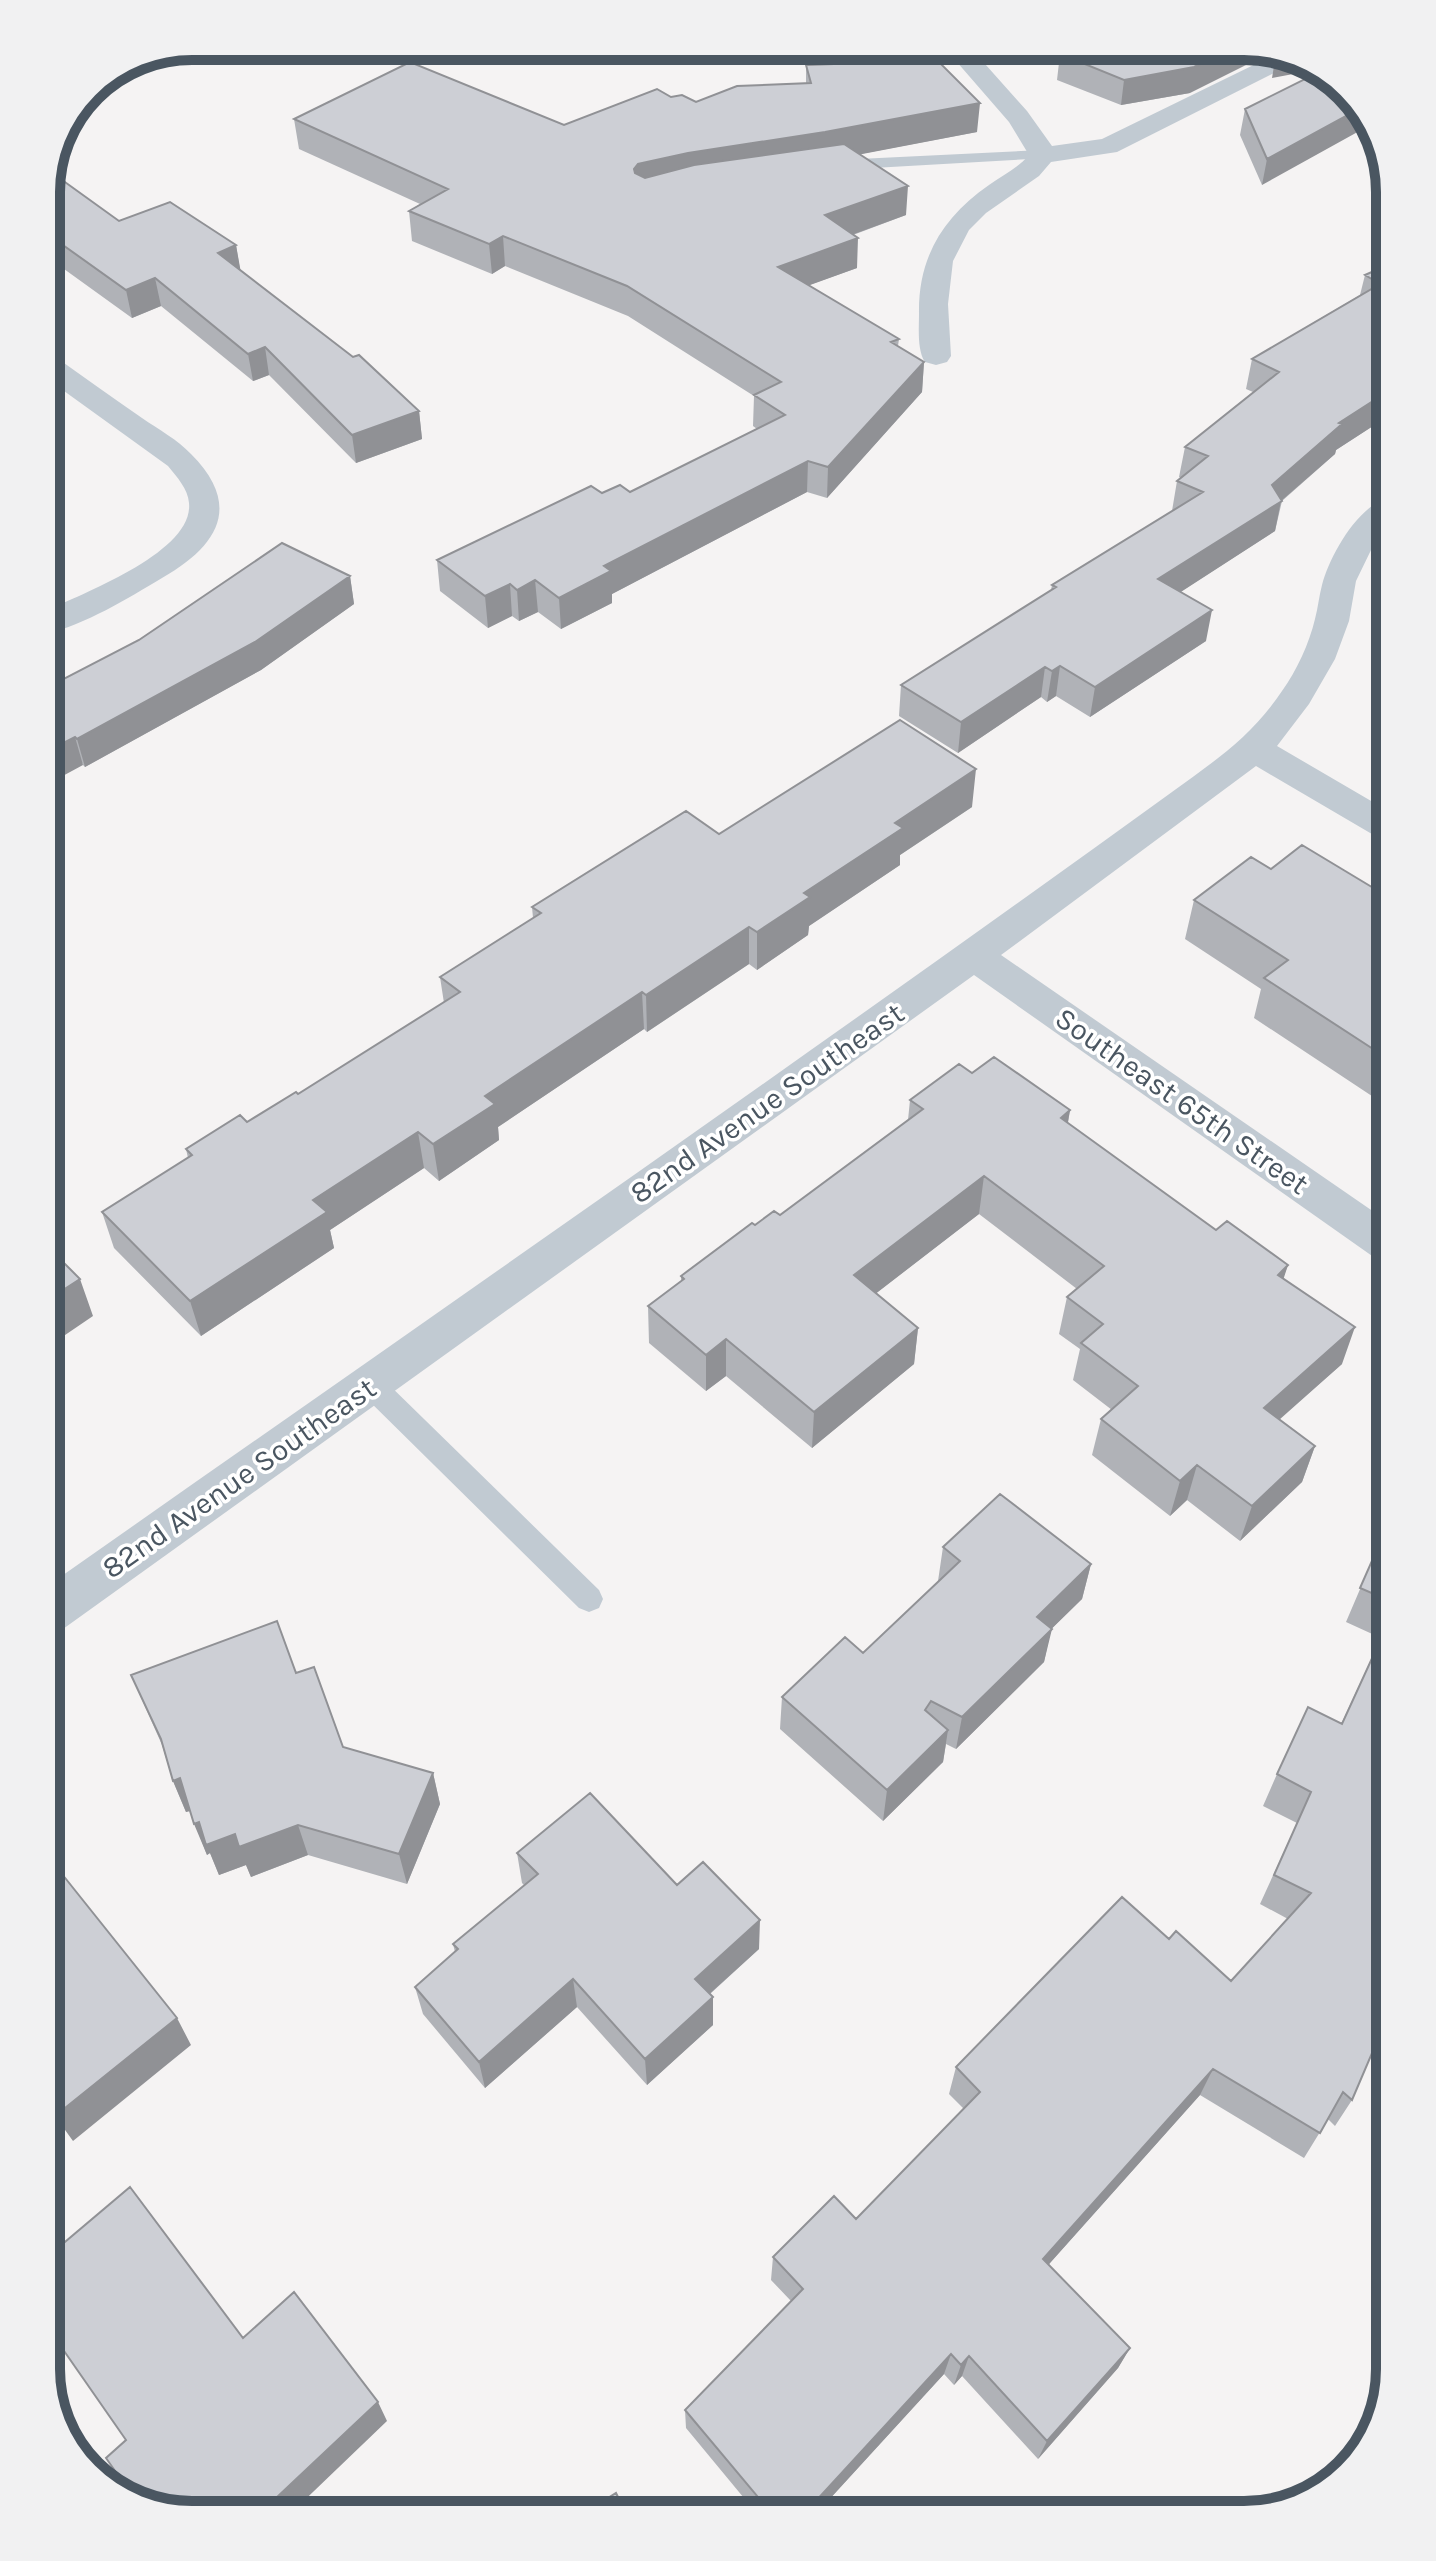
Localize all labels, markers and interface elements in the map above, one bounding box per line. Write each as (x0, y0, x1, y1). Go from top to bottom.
street label: 82nd Avenue Southeast (623, 995, 911, 1211)
street label: Southeast 65th Street (1048, 1000, 1316, 1202)
street label: 82nd Avenue Southeast (95, 1370, 383, 1586)

